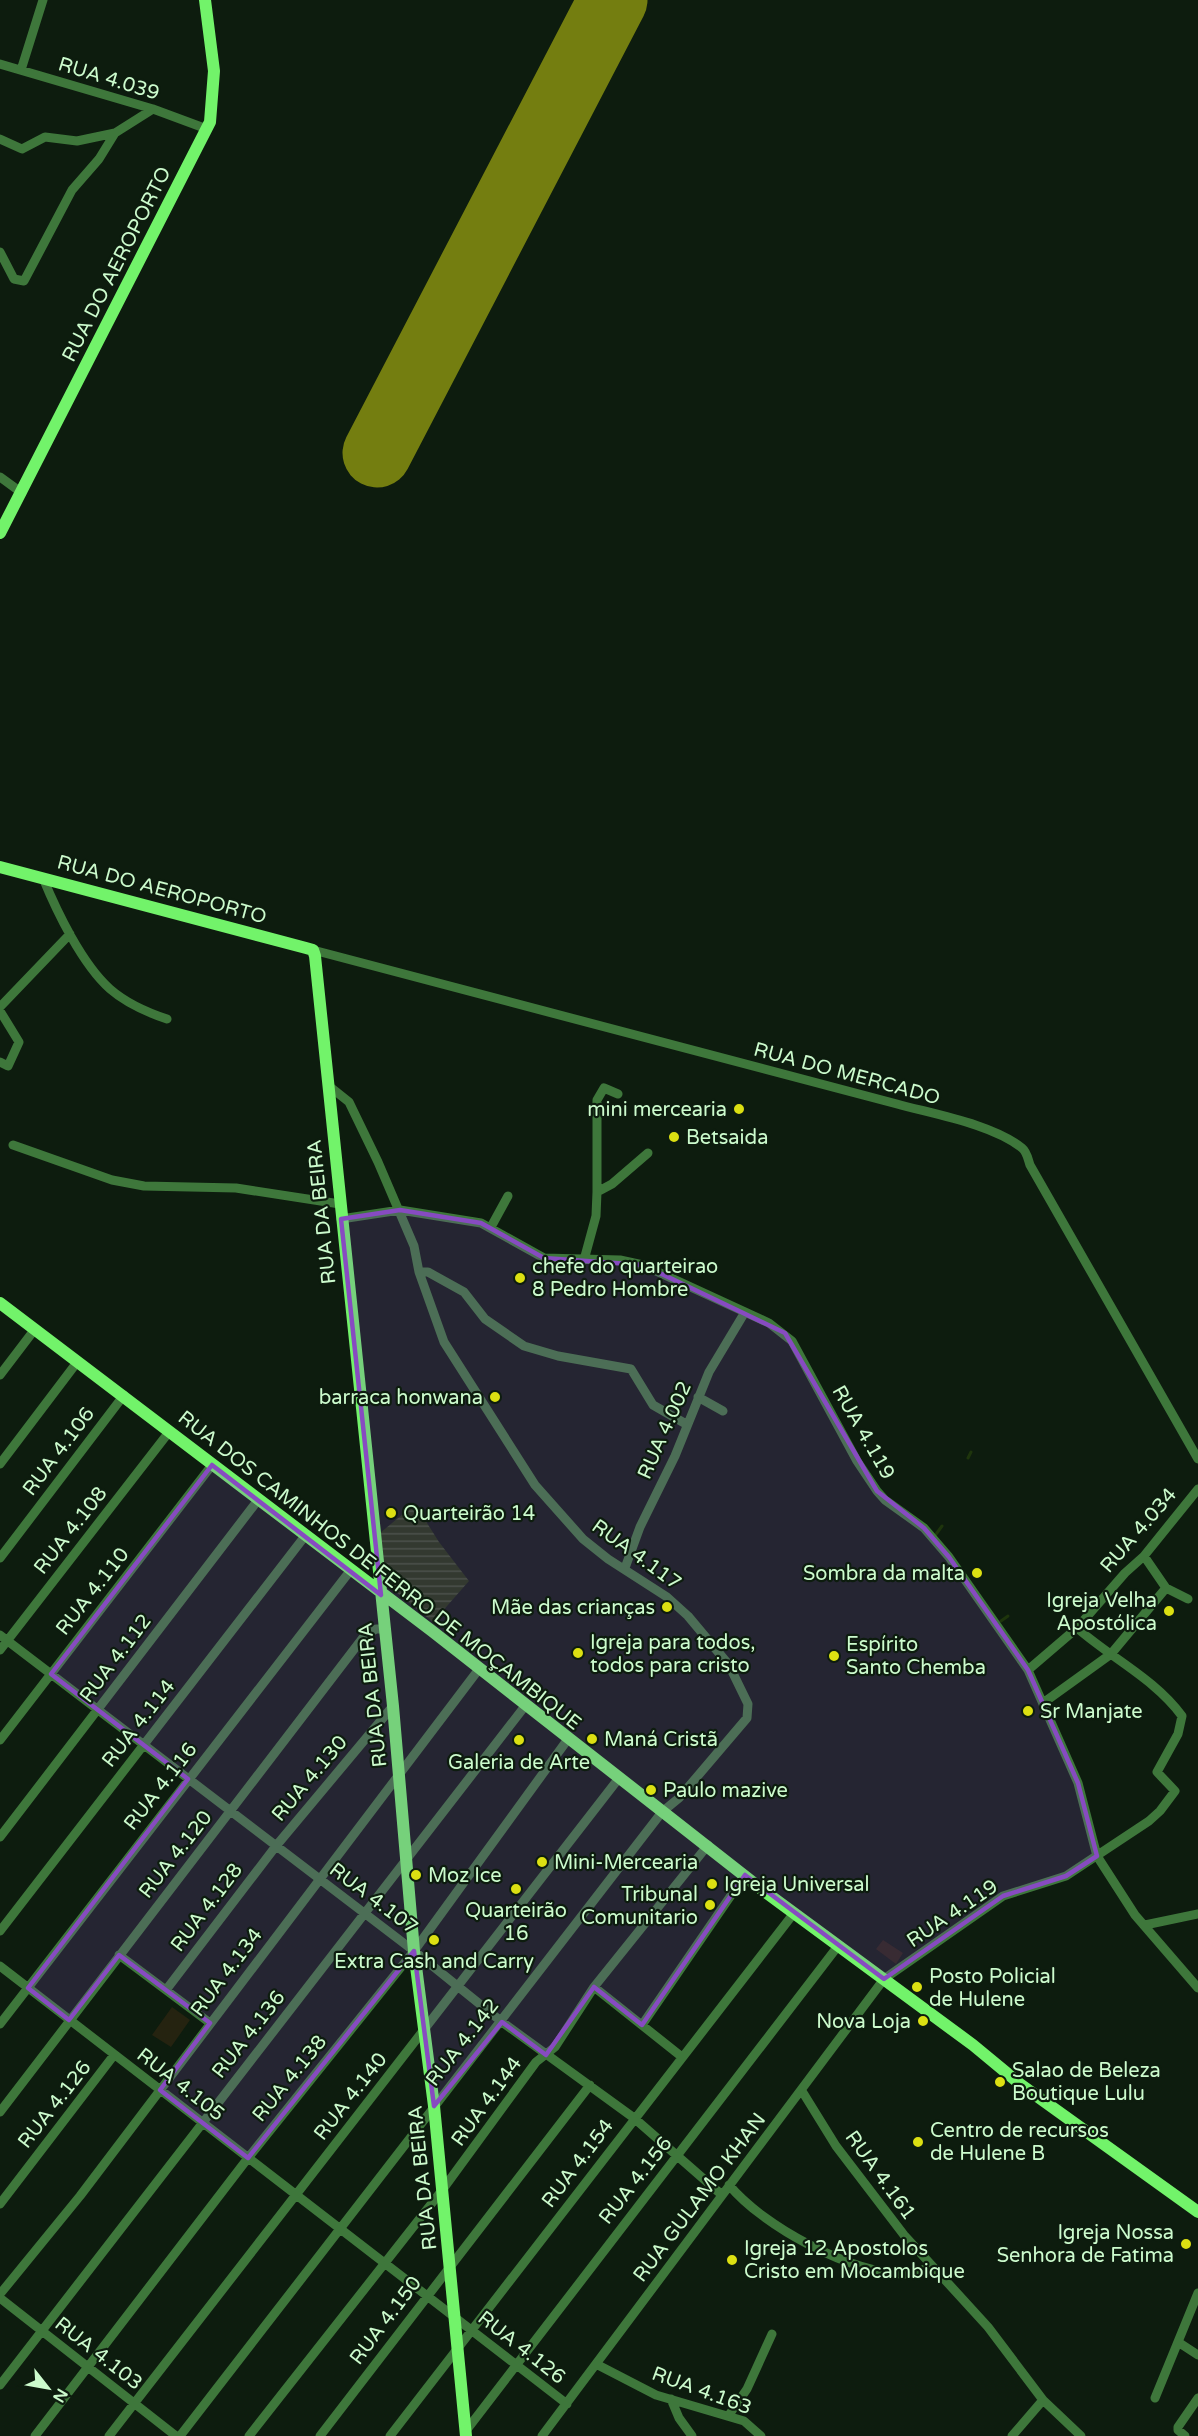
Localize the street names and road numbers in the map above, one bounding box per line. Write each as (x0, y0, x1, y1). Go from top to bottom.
street label: RUA 4.039 (55, 52, 162, 106)
street label: RUA DO AEROPORTO (57, 163, 177, 366)
street label: RUA DO AEROPORTO (55, 850, 269, 929)
street label: RUA DO MERCADO (751, 1038, 943, 1110)
street label: RUA DA BEIRA (302, 1138, 342, 1285)
street label: RUA 4.002 (633, 1378, 697, 1483)
street label: RUA 4.119 (827, 1381, 900, 1484)
street label: RUA 4.106 (18, 1403, 100, 1501)
street label: RUA DOS CAMINHOS DE FERRO DE MOÇAMBIQUE (173, 1406, 586, 1736)
street label: RUA 4.108 (29, 1482, 112, 1579)
street label: RUA 4.034 (1095, 1483, 1182, 1578)
street label: RUA 4.117 (587, 1514, 686, 1595)
street label: RUA 4.110 (51, 1543, 134, 1640)
street label: RUA 4.112 (75, 1610, 157, 1708)
street label: RUA DA BEIRA (353, 1621, 393, 1768)
street label: RUA 4.114 (97, 1675, 180, 1772)
street label: RUA 4.130 (267, 1731, 353, 1826)
street label: RUA 4.116 (119, 1738, 202, 1835)
street label: RUA 4.120 (134, 1806, 217, 1903)
street label: RUA 4.107 (324, 1858, 422, 1940)
street label: RUA 4.128 (166, 1859, 248, 1957)
street label: RUA 4.119 (903, 1875, 1003, 1953)
street label: RUA 4.134 (186, 1924, 268, 2022)
street label: RUA 4.136 (207, 1986, 290, 2083)
street label: RUA 4.142 (421, 1994, 504, 2091)
street label: RUA 4.138 (248, 2030, 332, 2127)
street label: RUA 4.105 (132, 2043, 229, 2126)
street label: RUA 4.140 (309, 2048, 392, 2145)
street label: RUA 4.144 (446, 2052, 527, 2151)
street label: RUA 4.126 (13, 2056, 96, 2153)
street label: RUA DA BEIRA (403, 2104, 443, 2251)
street label: RUA GULAMO KHAN (628, 2108, 771, 2287)
street label: RUA 4.154 (537, 2115, 619, 2213)
street label: RUA 4.161 (840, 2126, 921, 2225)
street label: RUA 4.156 (594, 2132, 677, 2229)
street label: RUA 4.150 (345, 2272, 427, 2370)
street label: RUA 4.126 (473, 2306, 570, 2389)
street label: RUA 4.103 (50, 2312, 147, 2395)
street label: RUA 4.163 (648, 2362, 755, 2420)

